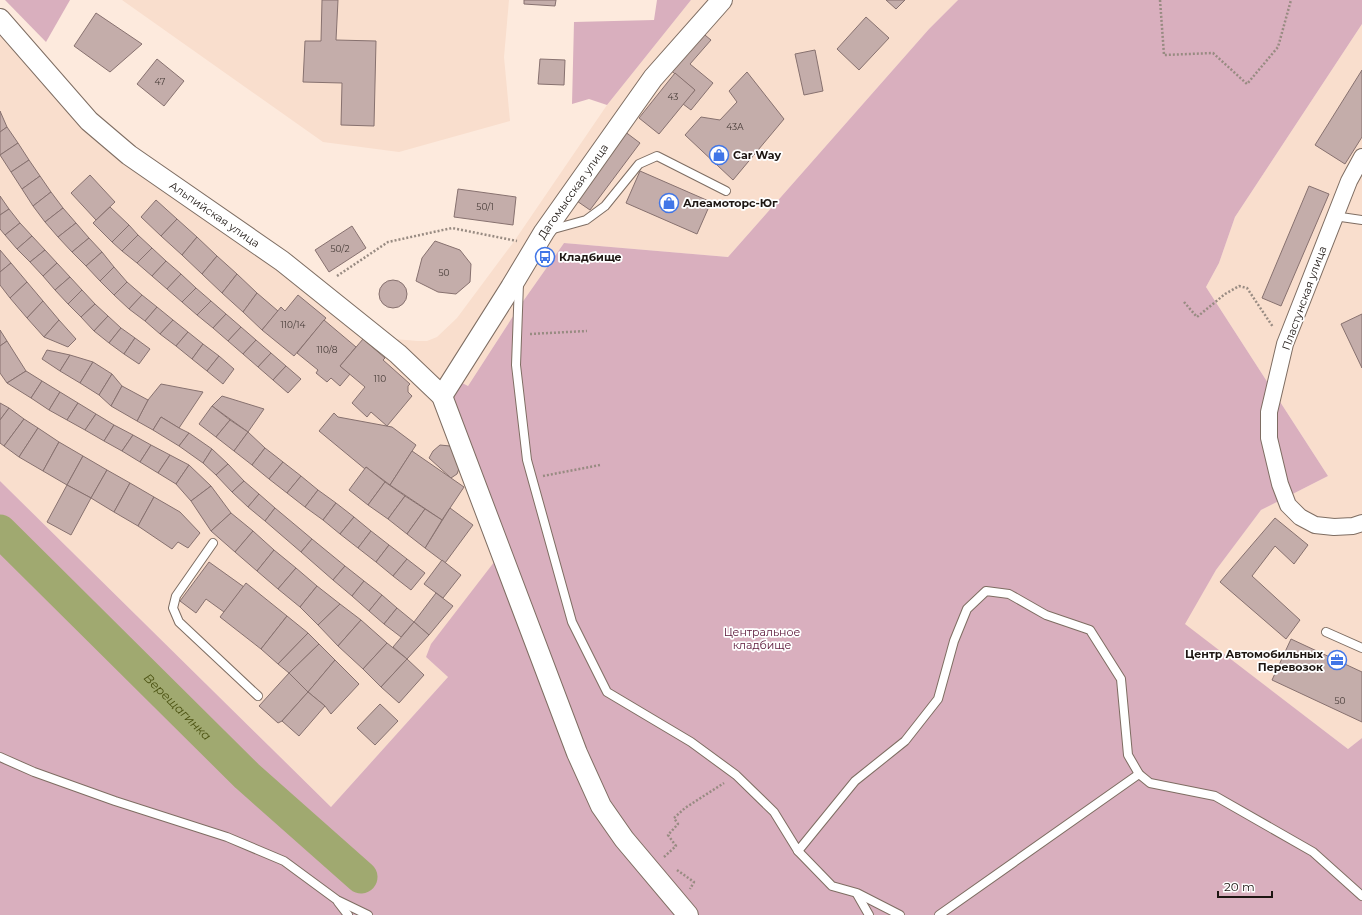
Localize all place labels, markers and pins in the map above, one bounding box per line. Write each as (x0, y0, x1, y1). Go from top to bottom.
shop icon: Car Way (708, 144, 730, 166)
place label: Car Way (733, 148, 781, 162)
shop icon: Алеамоторс-Юг (658, 192, 680, 214)
place label: Алеамоторс-Юг (683, 196, 778, 210)
bus stop icon: Кладбище (534, 246, 556, 268)
place label: Кладбище (559, 250, 622, 264)
place label: Центр Автомобильных Перевозок (1185, 647, 1324, 674)
office icon: Центр Автомобильных Перевозок (1326, 649, 1348, 671)

